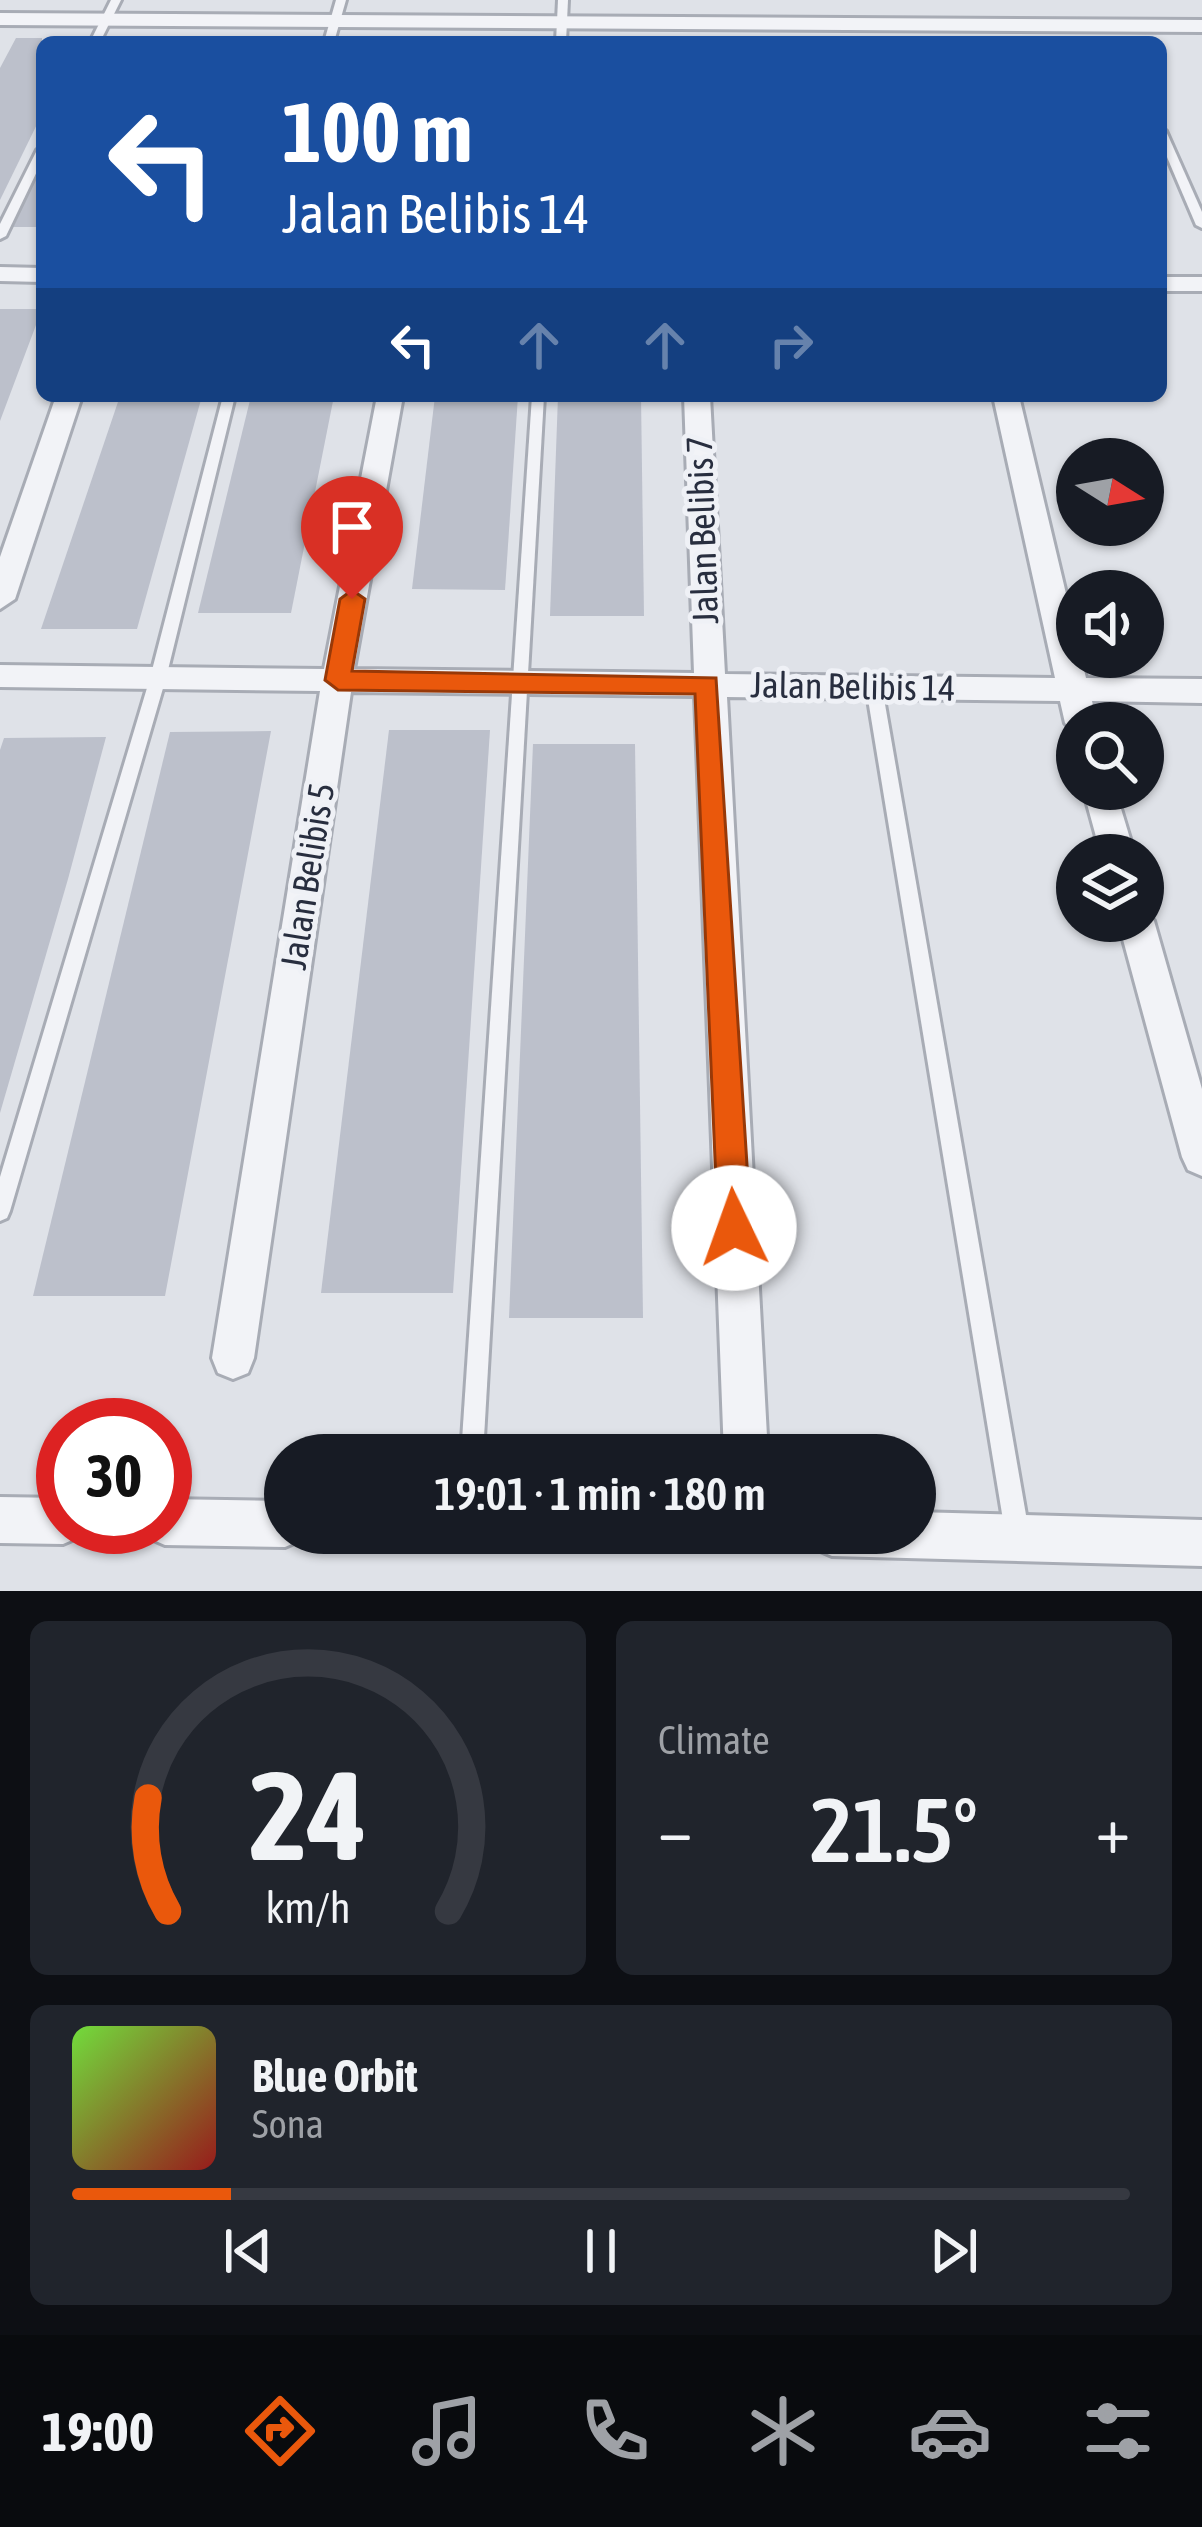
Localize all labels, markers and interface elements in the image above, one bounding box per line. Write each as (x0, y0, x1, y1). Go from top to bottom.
icon: left (84, 84, 240, 240)
text: 100 m (282, 84, 472, 180)
text: Jalan Belibis 14 (282, 183, 589, 244)
icon: left (380, 312, 446, 378)
icon: ahead (506, 312, 572, 378)
icon: ahead (632, 312, 698, 378)
icon: right (758, 312, 824, 378)
street label: Jalan Belibis 7 (678, 435, 726, 625)
north arrow (1056, 438, 1164, 546)
map controls (1056, 438, 1164, 942)
pin (301, 476, 403, 599)
icon: arrive (319, 494, 385, 560)
button: sound (1056, 570, 1164, 678)
street label: Jalan Belibis 14 (750, 663, 956, 709)
button: search (1056, 702, 1164, 810)
street label: Jalan Belibis 5 (272, 780, 342, 972)
button: layers (1056, 834, 1164, 942)
position arrow (671, 1165, 797, 1291)
speed limit sign: 30 (36, 1398, 192, 1554)
text: 19:01 · 1 min · 180 m (434, 1468, 766, 1520)
text: Climate (658, 1718, 770, 1762)
text: 24 (249, 1743, 367, 1886)
text: 21.5° (810, 1778, 978, 1881)
text: − (658, 1791, 692, 1867)
text: + (1096, 1791, 1130, 1867)
text: km/h (265, 1883, 351, 1932)
text: Blue Orbit (252, 2050, 418, 2102)
text: Sona (252, 2102, 324, 2146)
icon: previous (215, 2218, 281, 2284)
icon: pause (568, 2218, 634, 2284)
icon: next (921, 2218, 987, 2284)
icon: directions (238, 2389, 322, 2473)
icon: music (405, 2389, 489, 2473)
icon: phone (573, 2389, 657, 2473)
icon: climate (741, 2389, 825, 2473)
icon: car (908, 2389, 992, 2473)
icon: filters (1076, 2389, 1160, 2473)
text: 19:00 (42, 2401, 154, 2462)

